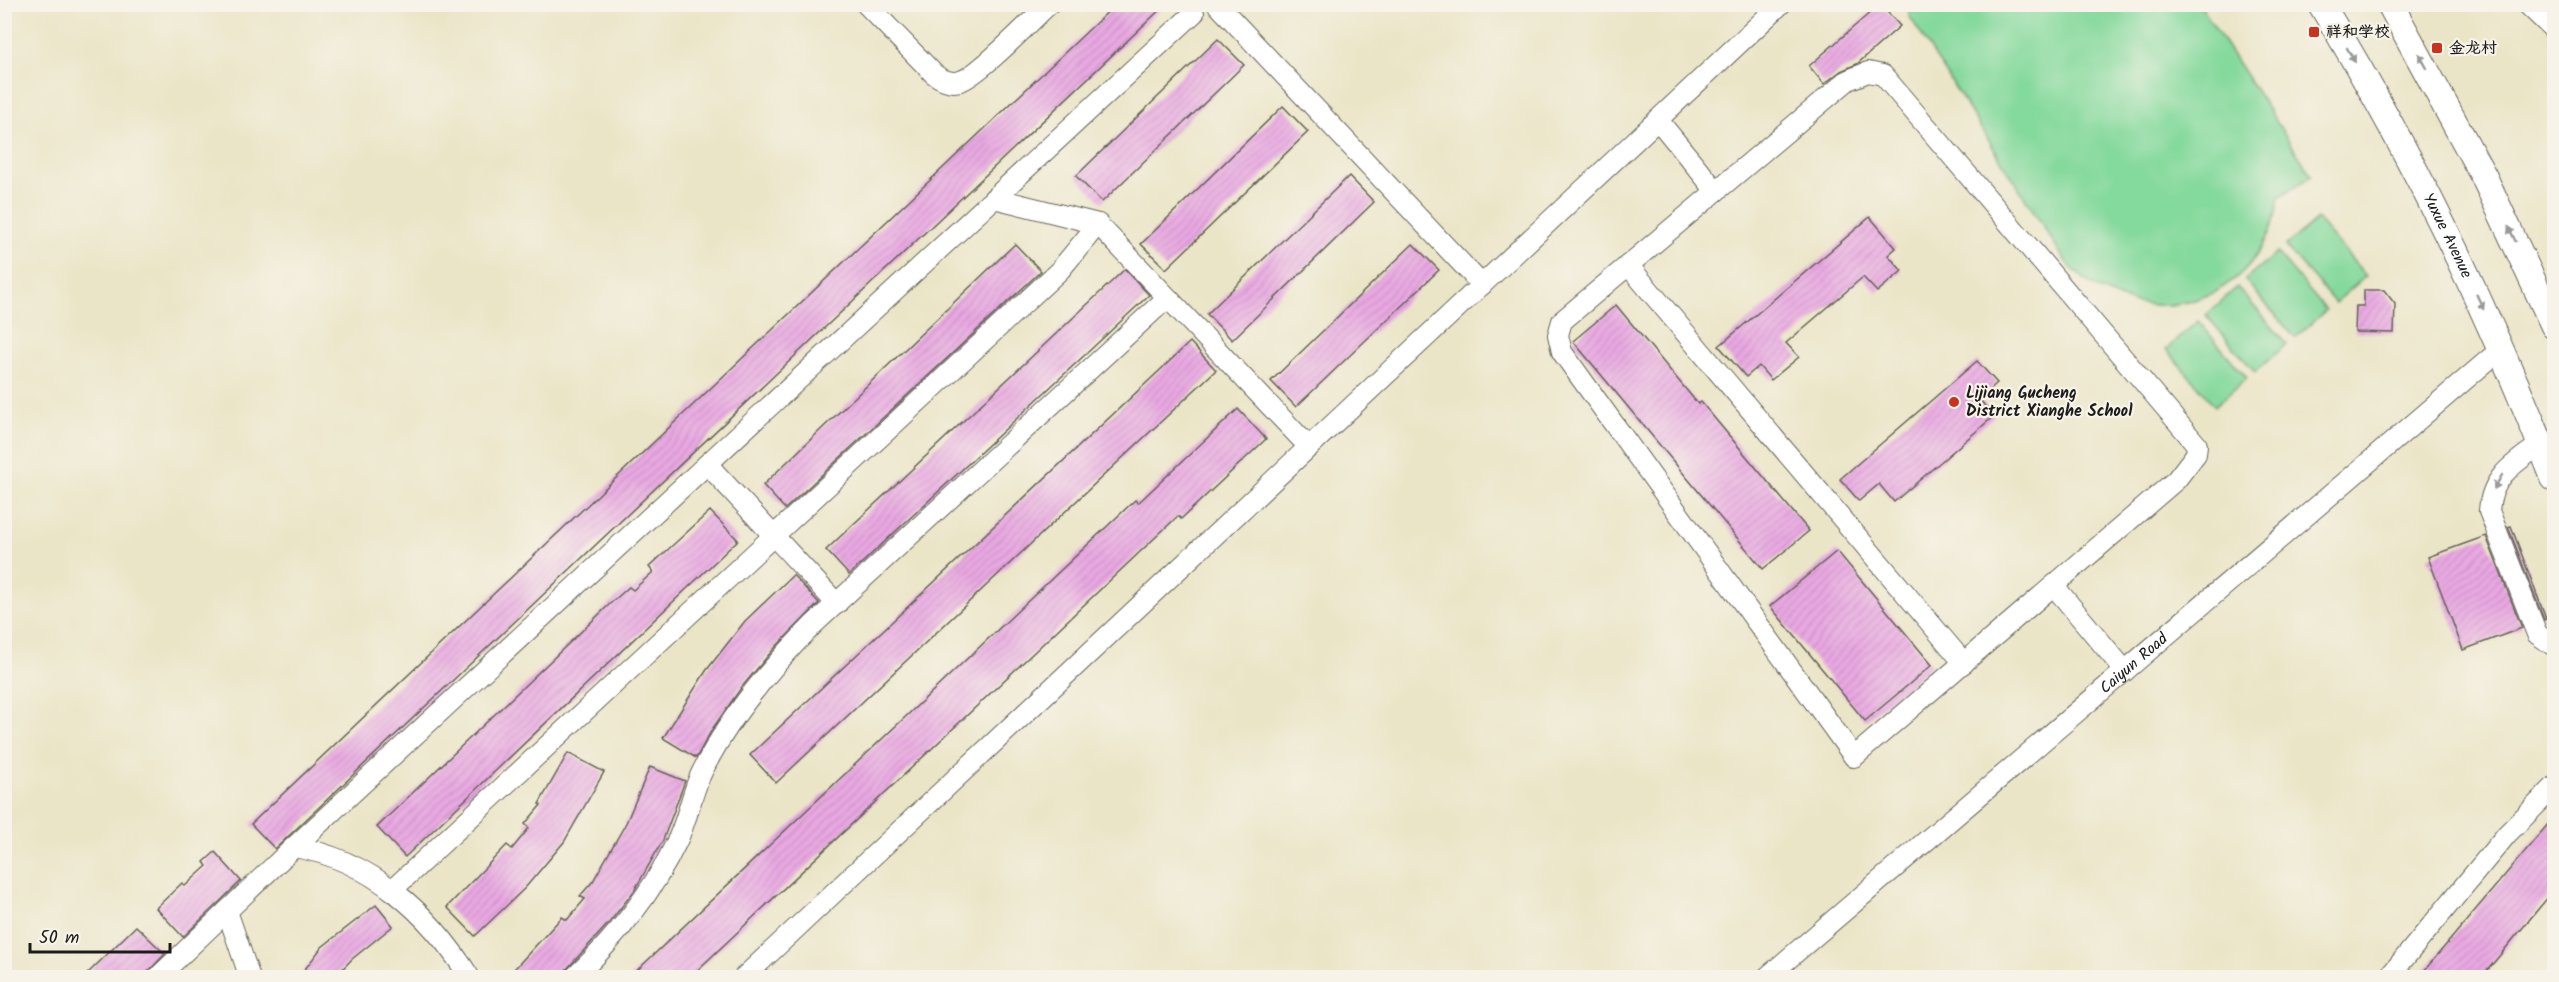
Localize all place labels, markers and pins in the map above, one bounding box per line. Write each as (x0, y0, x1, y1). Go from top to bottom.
place label: 祥和学校 (2326, 20, 2390, 45)
marker: 祥和学校 (2307, 25, 2321, 39)
place label: 金龙村 (2449, 36, 2497, 61)
marker: 金龙村 (2430, 41, 2444, 55)
place label: Lijiang Gucheng District Xianghe School (1966, 381, 2133, 424)
marker: Lijiang Gucheng District Xianghe School (1947, 395, 1961, 409)

